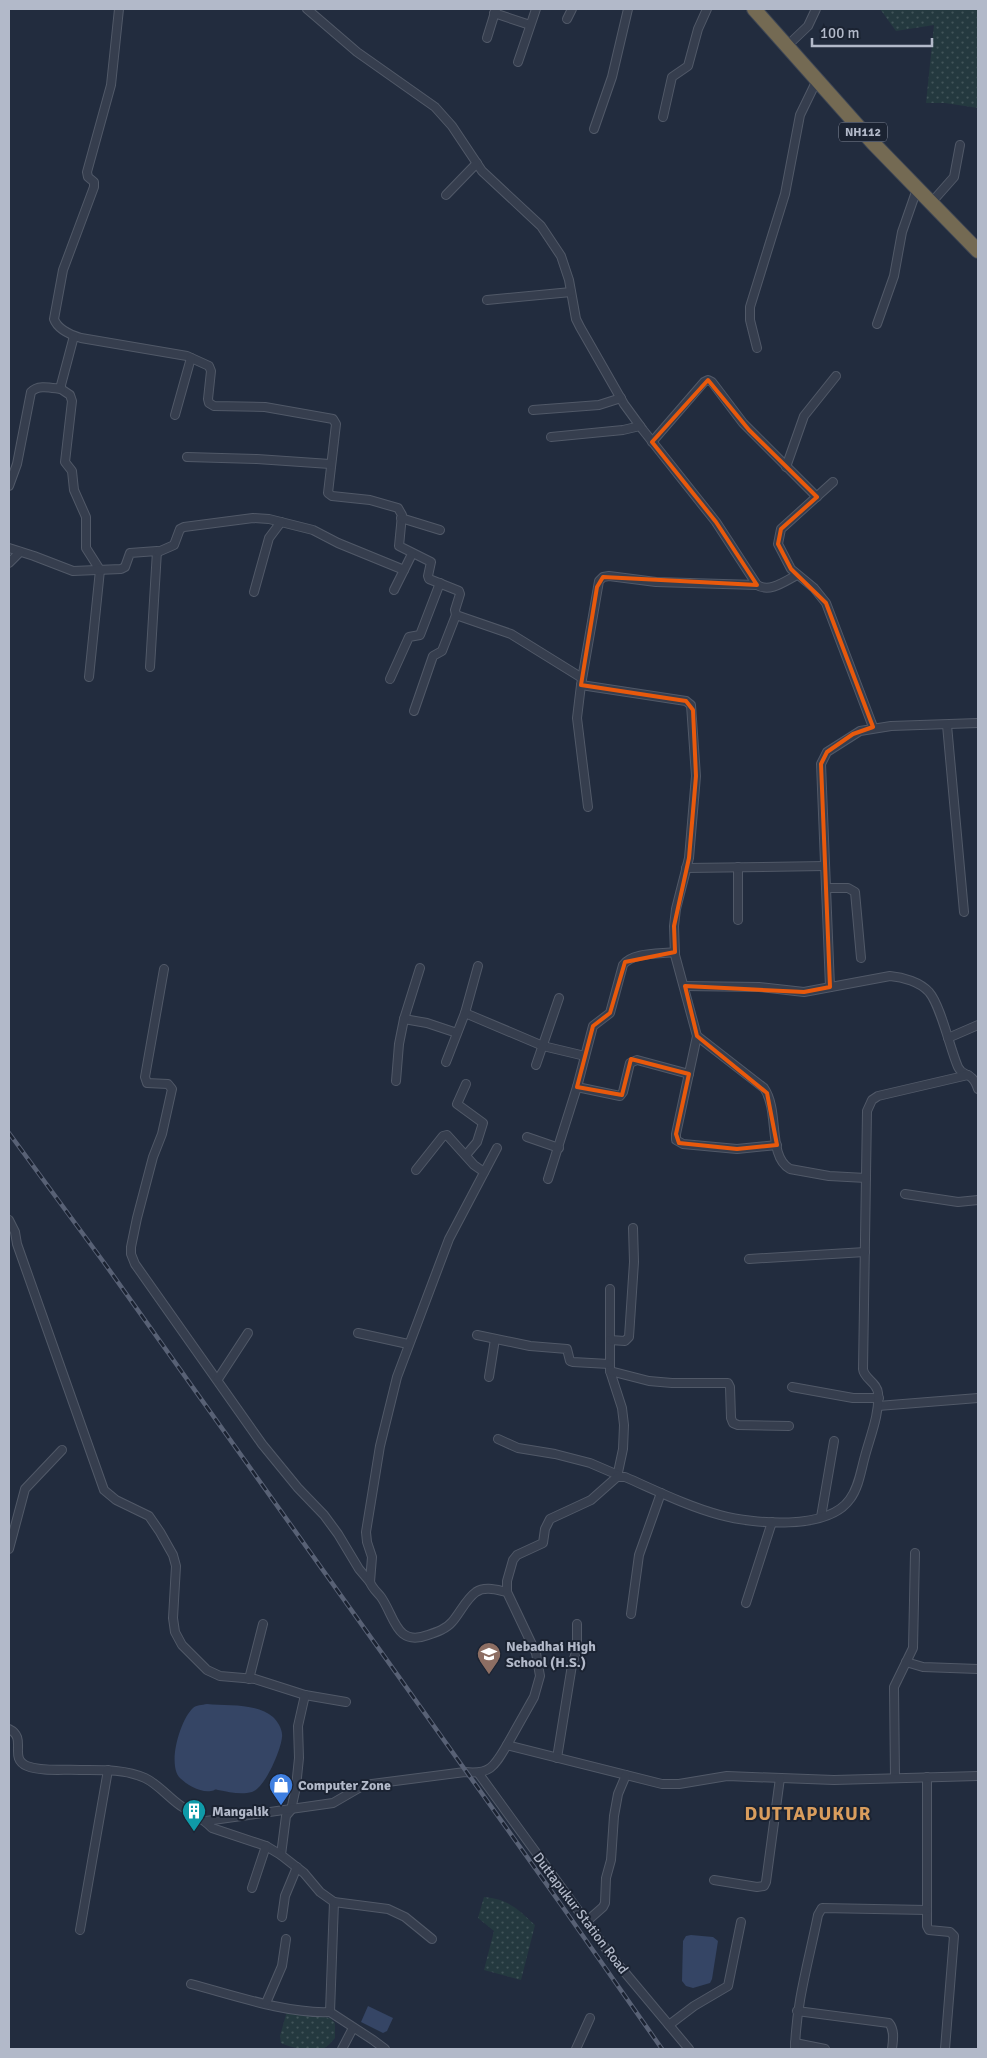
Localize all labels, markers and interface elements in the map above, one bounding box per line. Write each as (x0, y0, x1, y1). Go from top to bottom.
scale bar (812, 15, 932, 47)
text: 100 m (820, 24, 860, 42)
road number: NH112 (839, 122, 887, 142)
place label: Nebadhai High School (H.S.) (506, 1638, 596, 1671)
school or university icon: Nebadhai High School (H.S.) (476, 1641, 502, 1675)
shop icon: Computer Zone (268, 1772, 294, 1806)
place label: Computer Zone (298, 1777, 391, 1794)
building icon: Mangalik (181, 1798, 207, 1832)
district label: DUTTAPUKUR (745, 1802, 871, 1826)
place label: Mangalik (212, 1803, 270, 1820)
street label: Duttapukur Station Road (529, 1849, 632, 1977)

